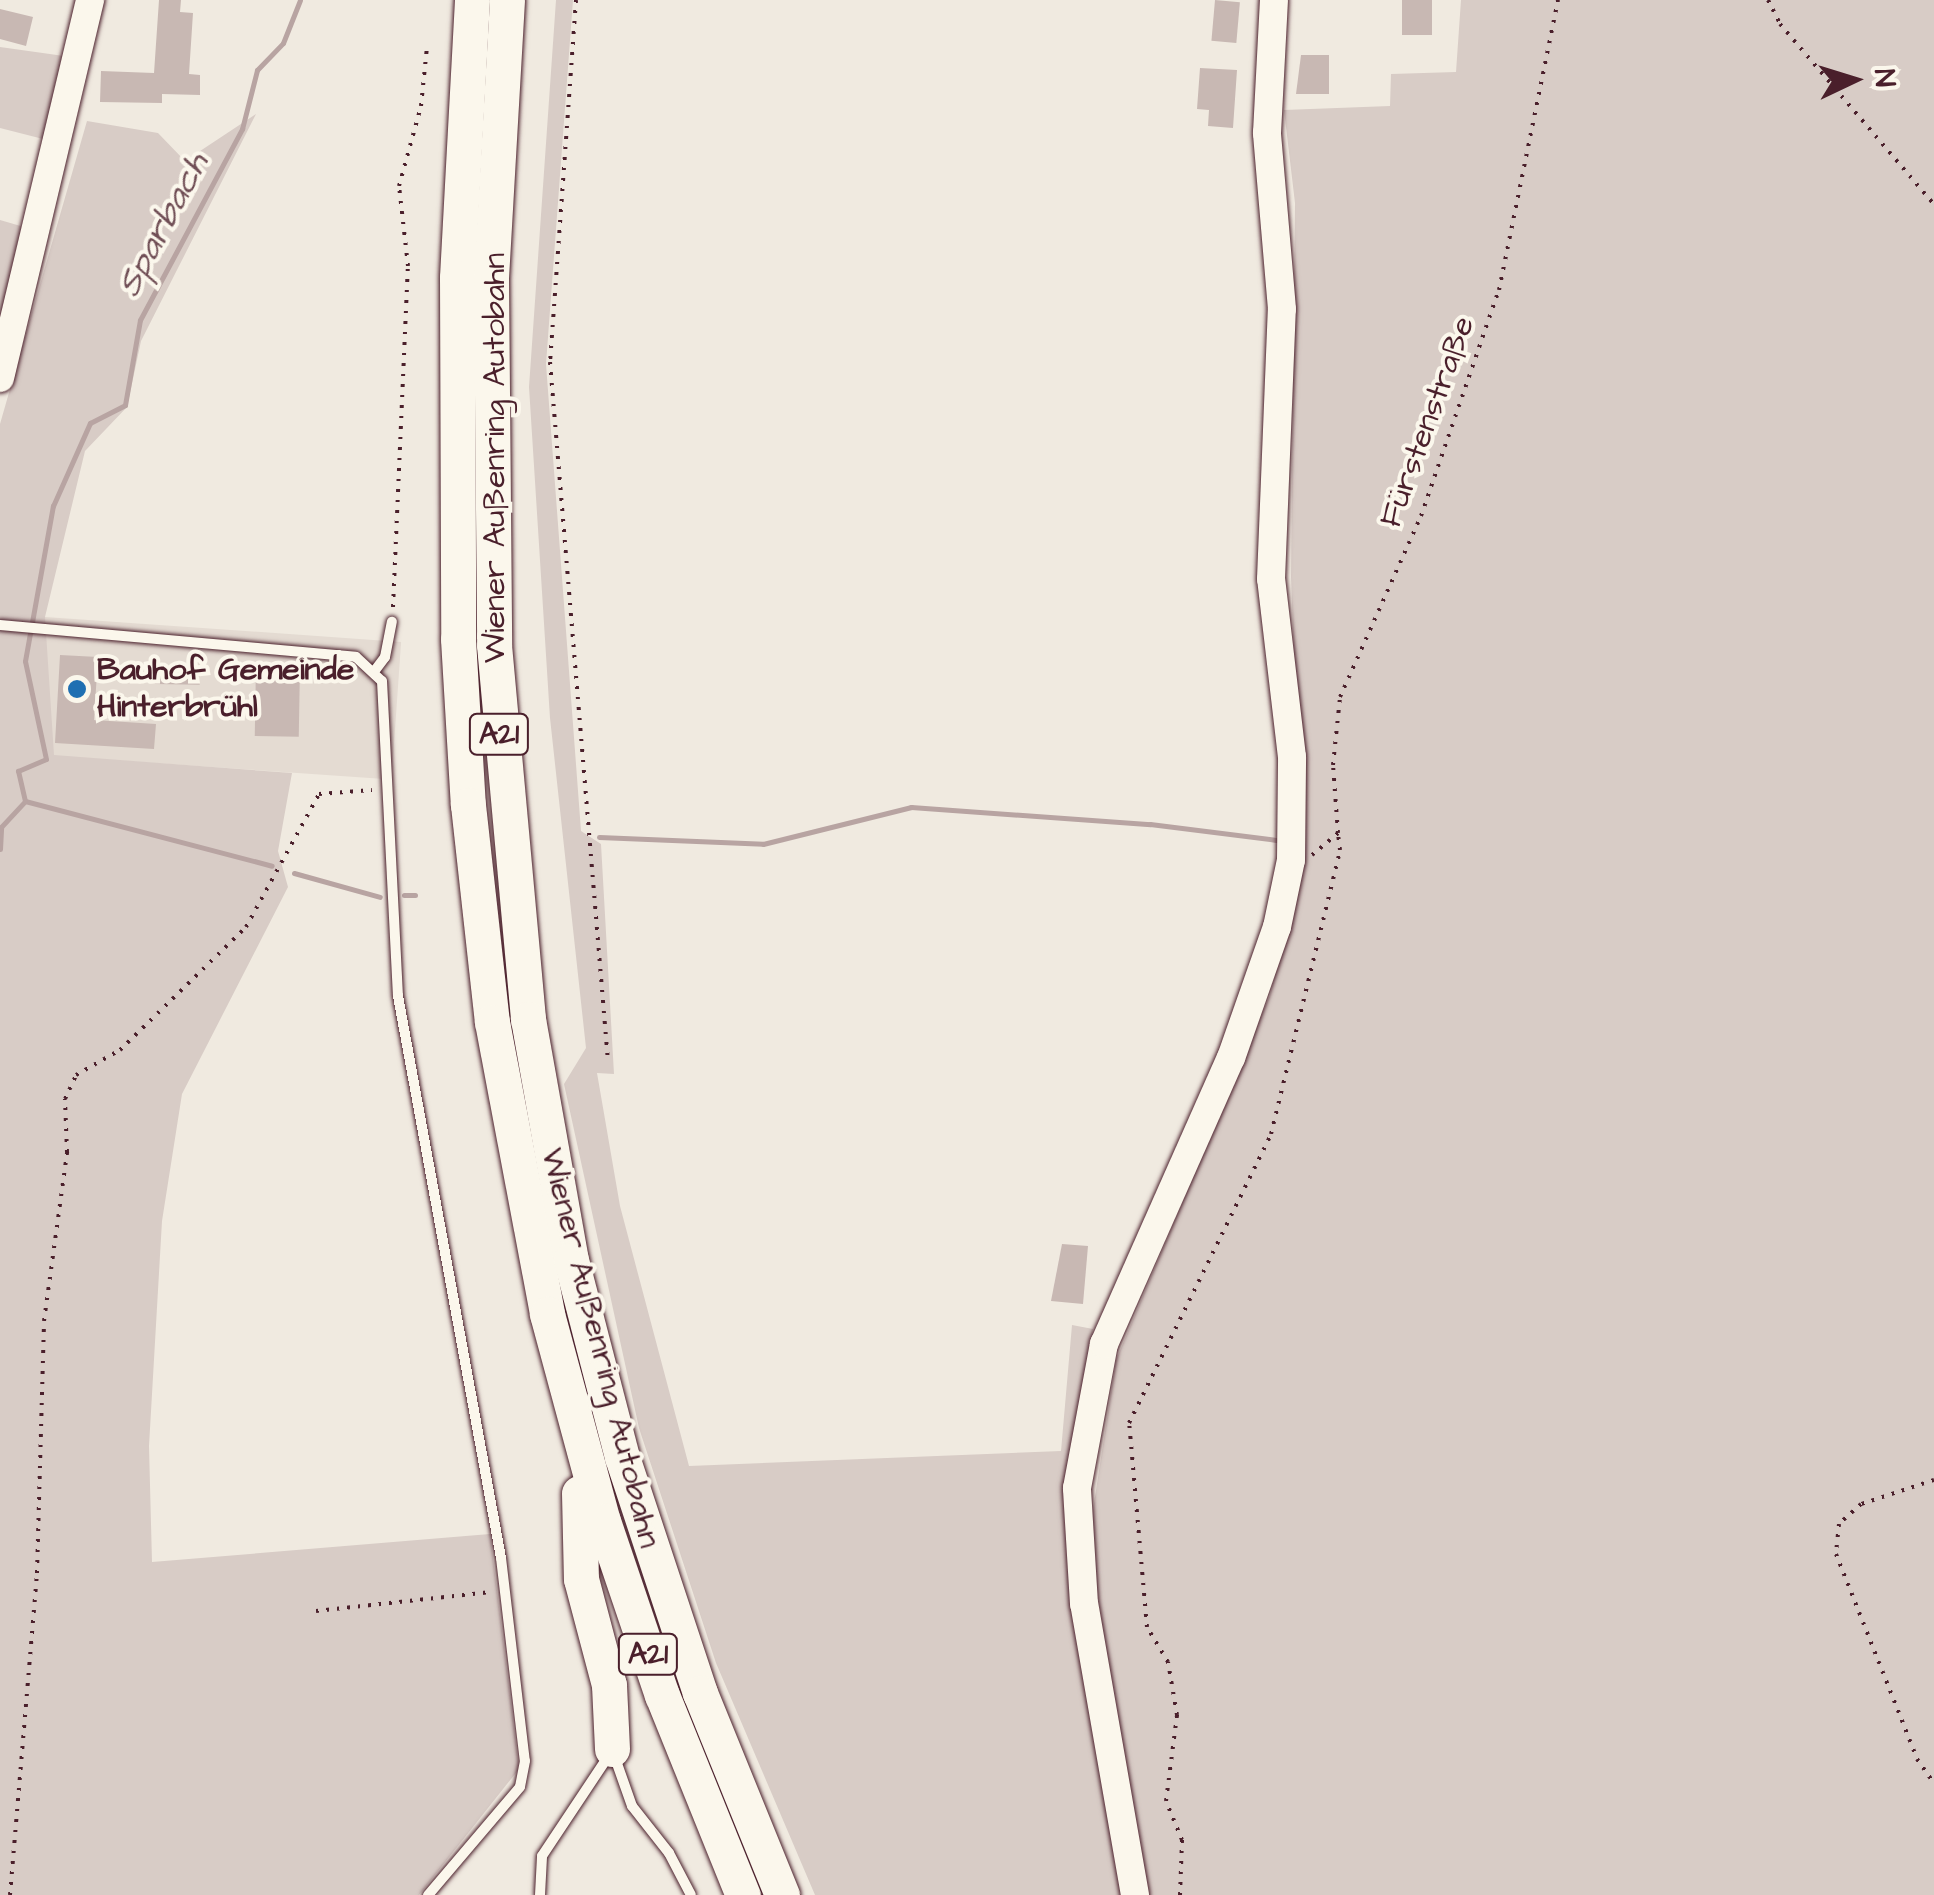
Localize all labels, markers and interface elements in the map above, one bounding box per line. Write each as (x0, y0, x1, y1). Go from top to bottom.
north arrow (1804, 30, 1904, 130)
text: N (1864, 68, 1904, 88)
water label: Sparbach (108, 146, 218, 304)
street label: Wiener Außenring Autobahn (476, 253, 514, 663)
street label: Fürstenstraße (1372, 311, 1484, 533)
place label: Bauhof Gemeinde Hinterbrühl (97, 652, 354, 727)
marker: Bauhof Gemeinde Hinterbrühl (66, 678, 88, 700)
road number: A21 (466, 709, 532, 759)
street label: Wiener Außenring Autobahn (532, 1144, 668, 1552)
road number: A21 (616, 1629, 680, 1679)

